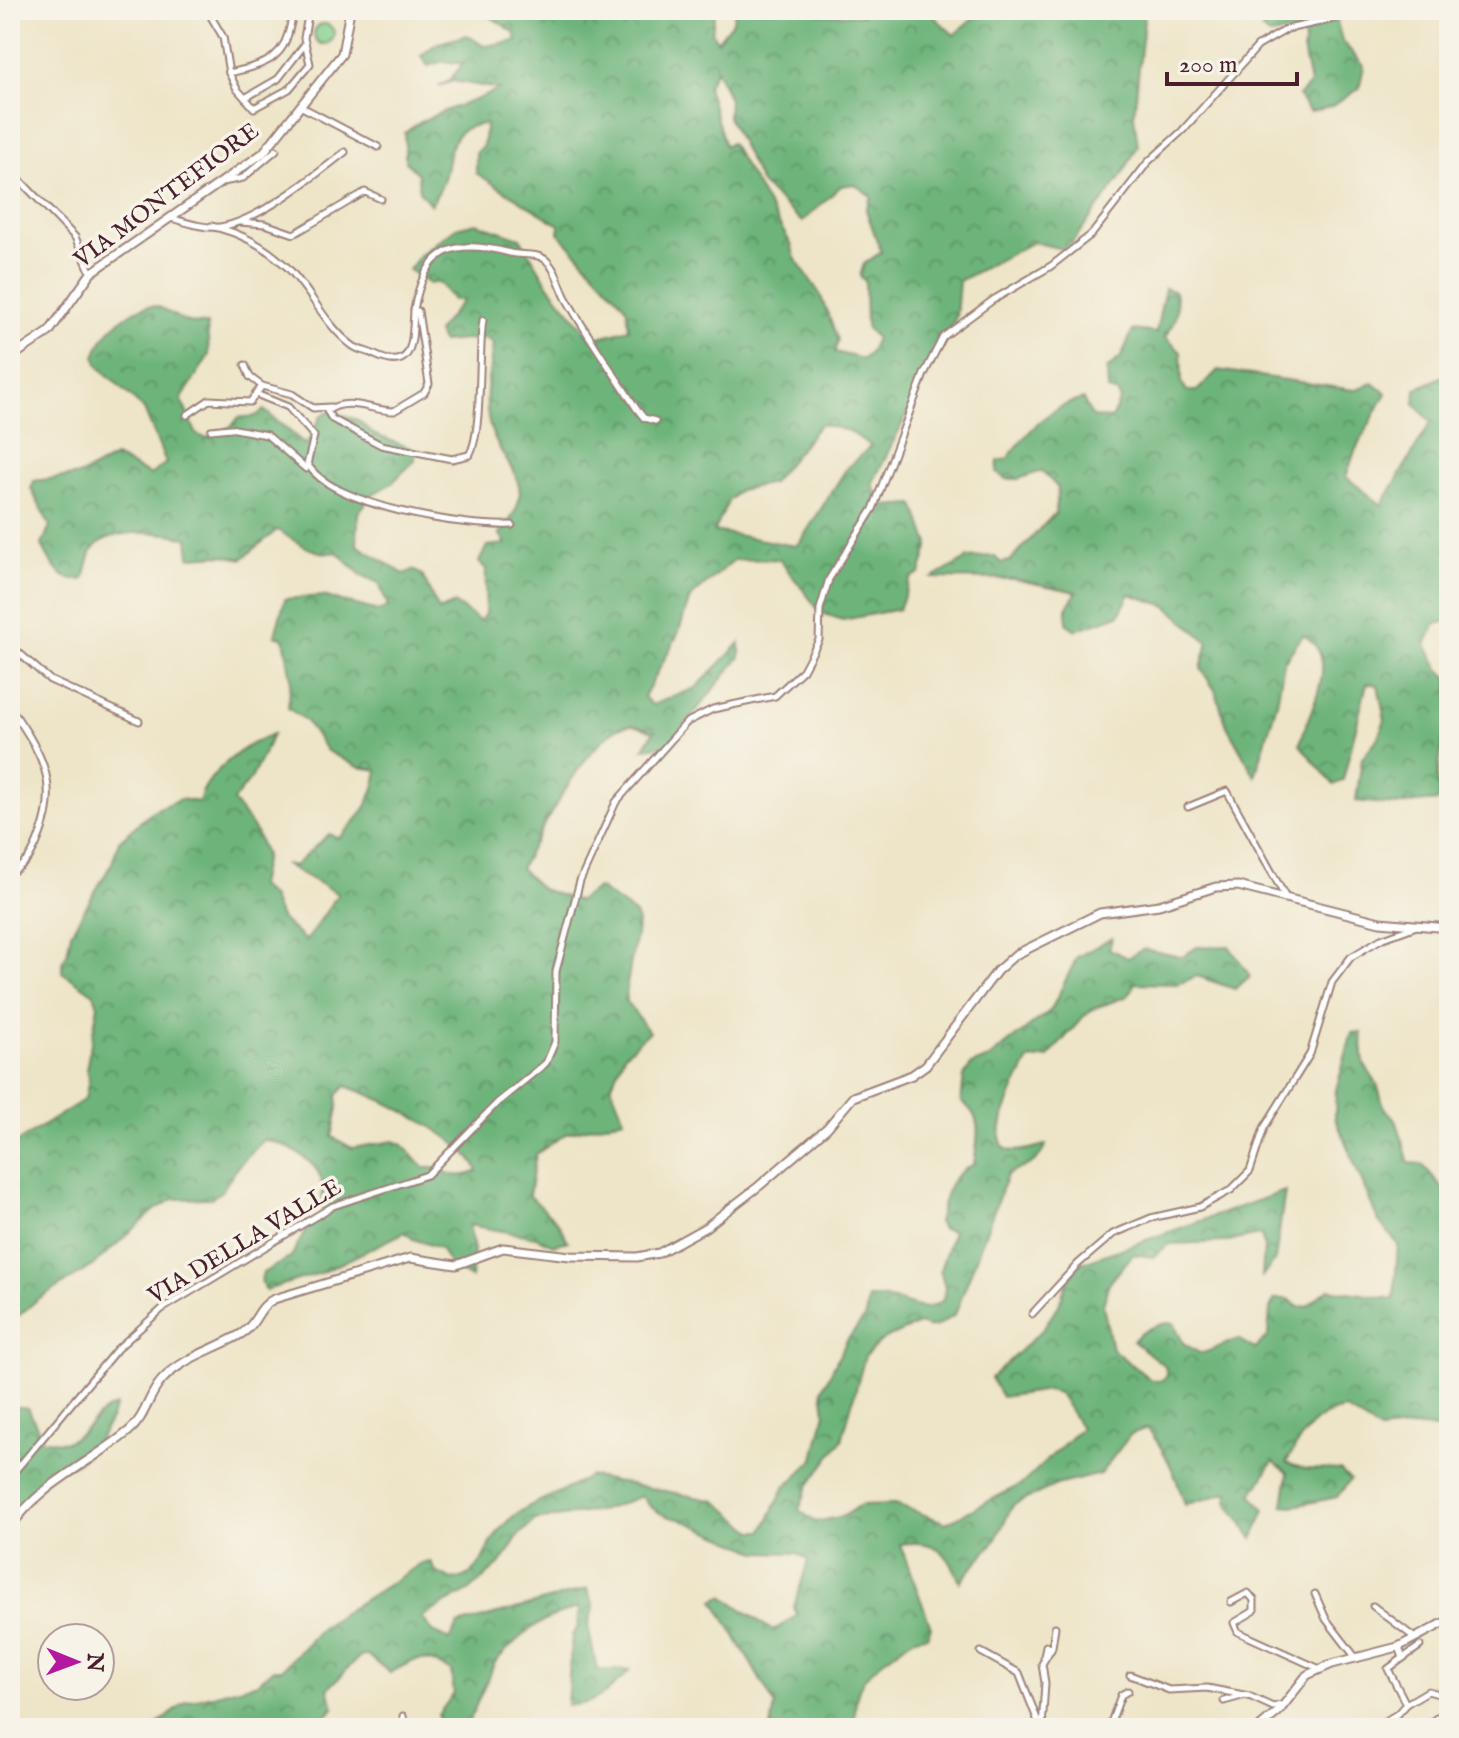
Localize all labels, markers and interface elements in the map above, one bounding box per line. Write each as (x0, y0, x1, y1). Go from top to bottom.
scale bar (1167, 36, 1297, 86)
text: 200 m (1179, 50, 1238, 81)
street label: VIA MONTEFIORE (67, 116, 266, 276)
street label: VIA DELLA VALLE (142, 1172, 347, 1313)
north arrow (36, 1622, 116, 1702)
text: N (80, 1652, 108, 1672)

